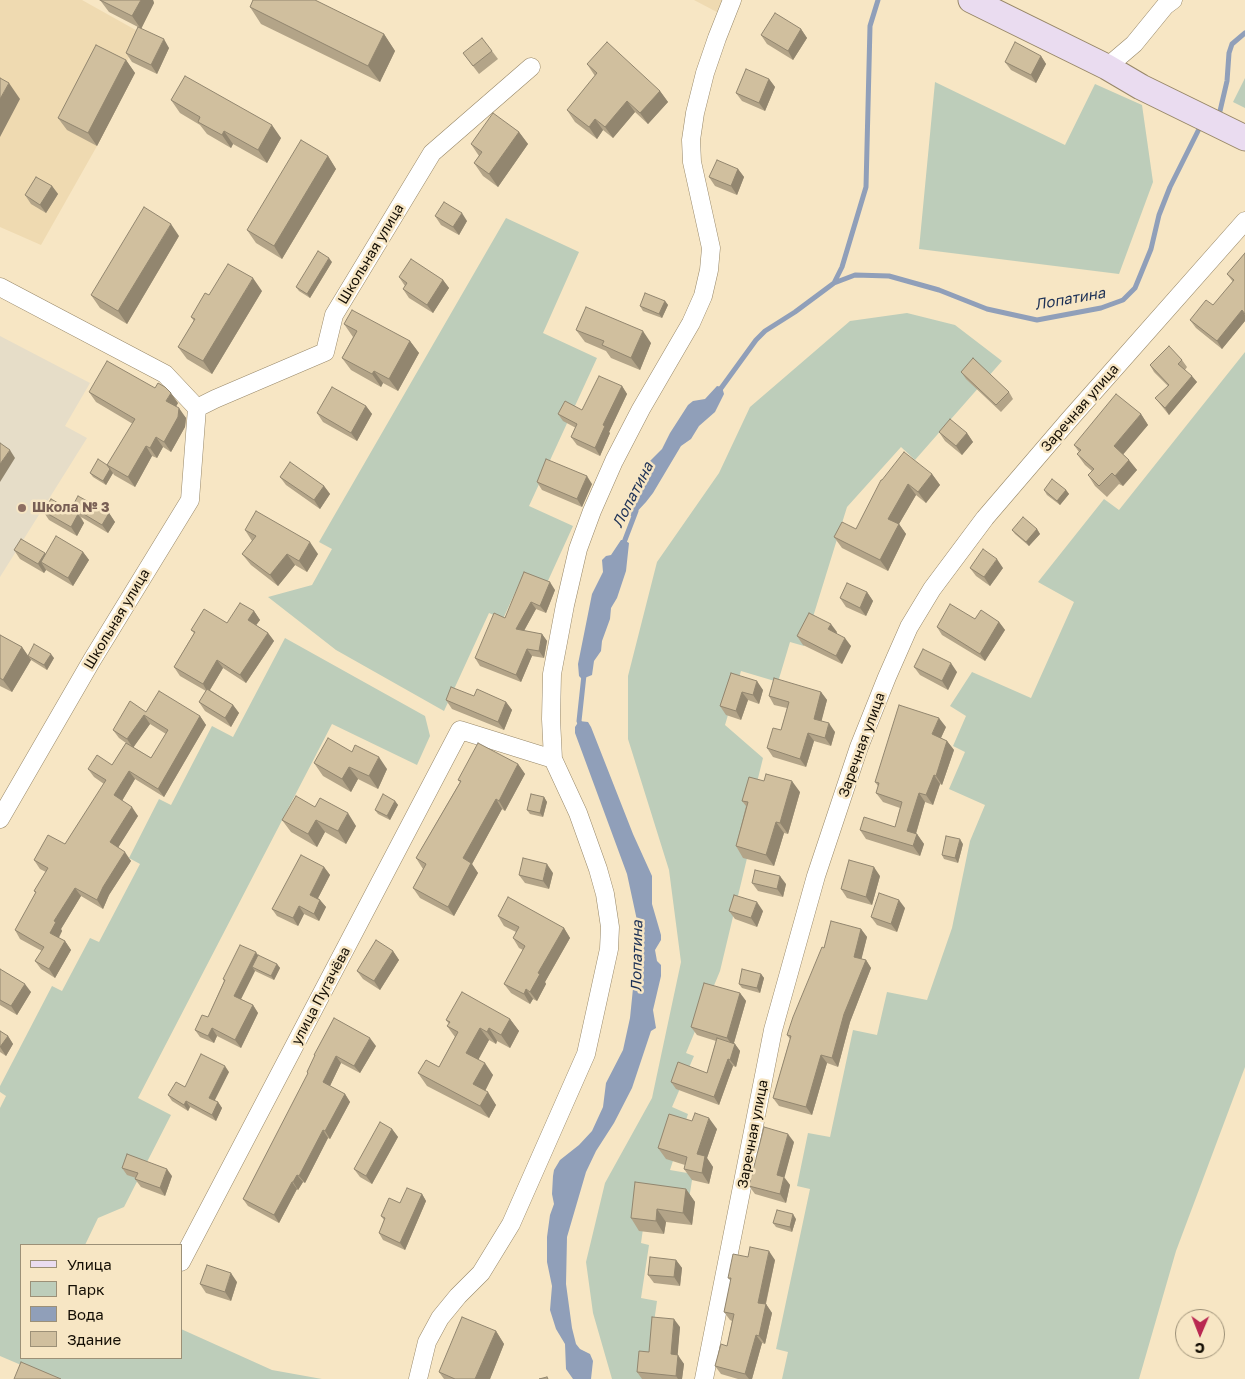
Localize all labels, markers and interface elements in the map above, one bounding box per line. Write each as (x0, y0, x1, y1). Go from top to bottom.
street label: Школьная улица (334, 201, 408, 307)
water label: Лопатина (1033, 284, 1107, 314)
street label: Заречная улица (1037, 361, 1123, 455)
water label: Лопатина (609, 459, 657, 531)
place label: Школа № 3 (32, 500, 110, 516)
marker: Школа № 3 (16, 502, 28, 514)
street label: Школьная улица (80, 566, 154, 672)
street label: Заречная улица (835, 690, 889, 800)
water label: Лопатина (627, 920, 647, 992)
street label: улица Пугачёва (288, 944, 354, 1048)
street label: Заречная улица (734, 1078, 772, 1190)
legend (20, 1244, 182, 1359)
text: Улица (67, 1255, 112, 1273)
text: Парк (67, 1280, 105, 1298)
text: Вода (67, 1305, 104, 1323)
north arrow (1175, 1309, 1225, 1359)
text: Здание (67, 1330, 121, 1348)
text: С (1195, 1340, 1205, 1357)

